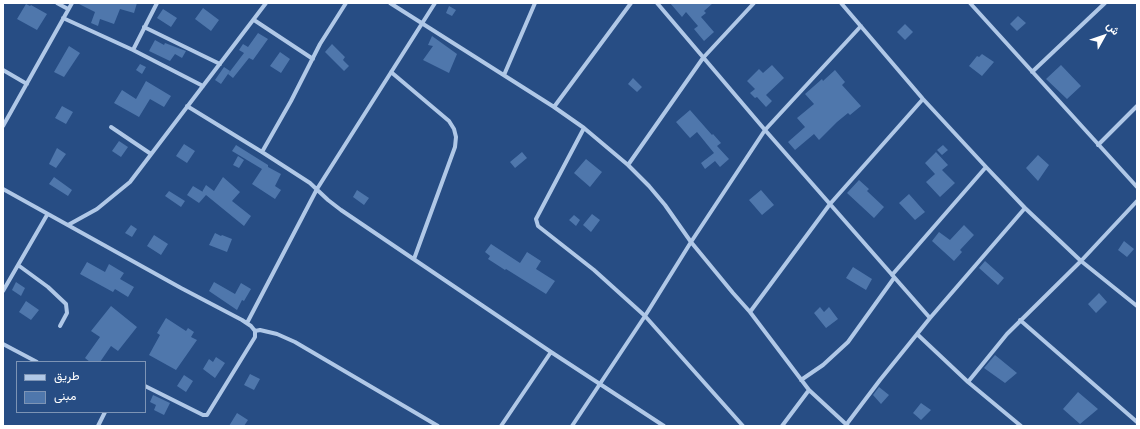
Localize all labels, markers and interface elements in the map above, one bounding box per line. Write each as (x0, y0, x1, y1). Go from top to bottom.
north arrow (1084, 16, 1124, 56)
text: ش (1104, 19, 1123, 37)
legend (16, 361, 146, 413)
text: طريق (54, 368, 79, 382)
text: مبنى (54, 388, 76, 402)

